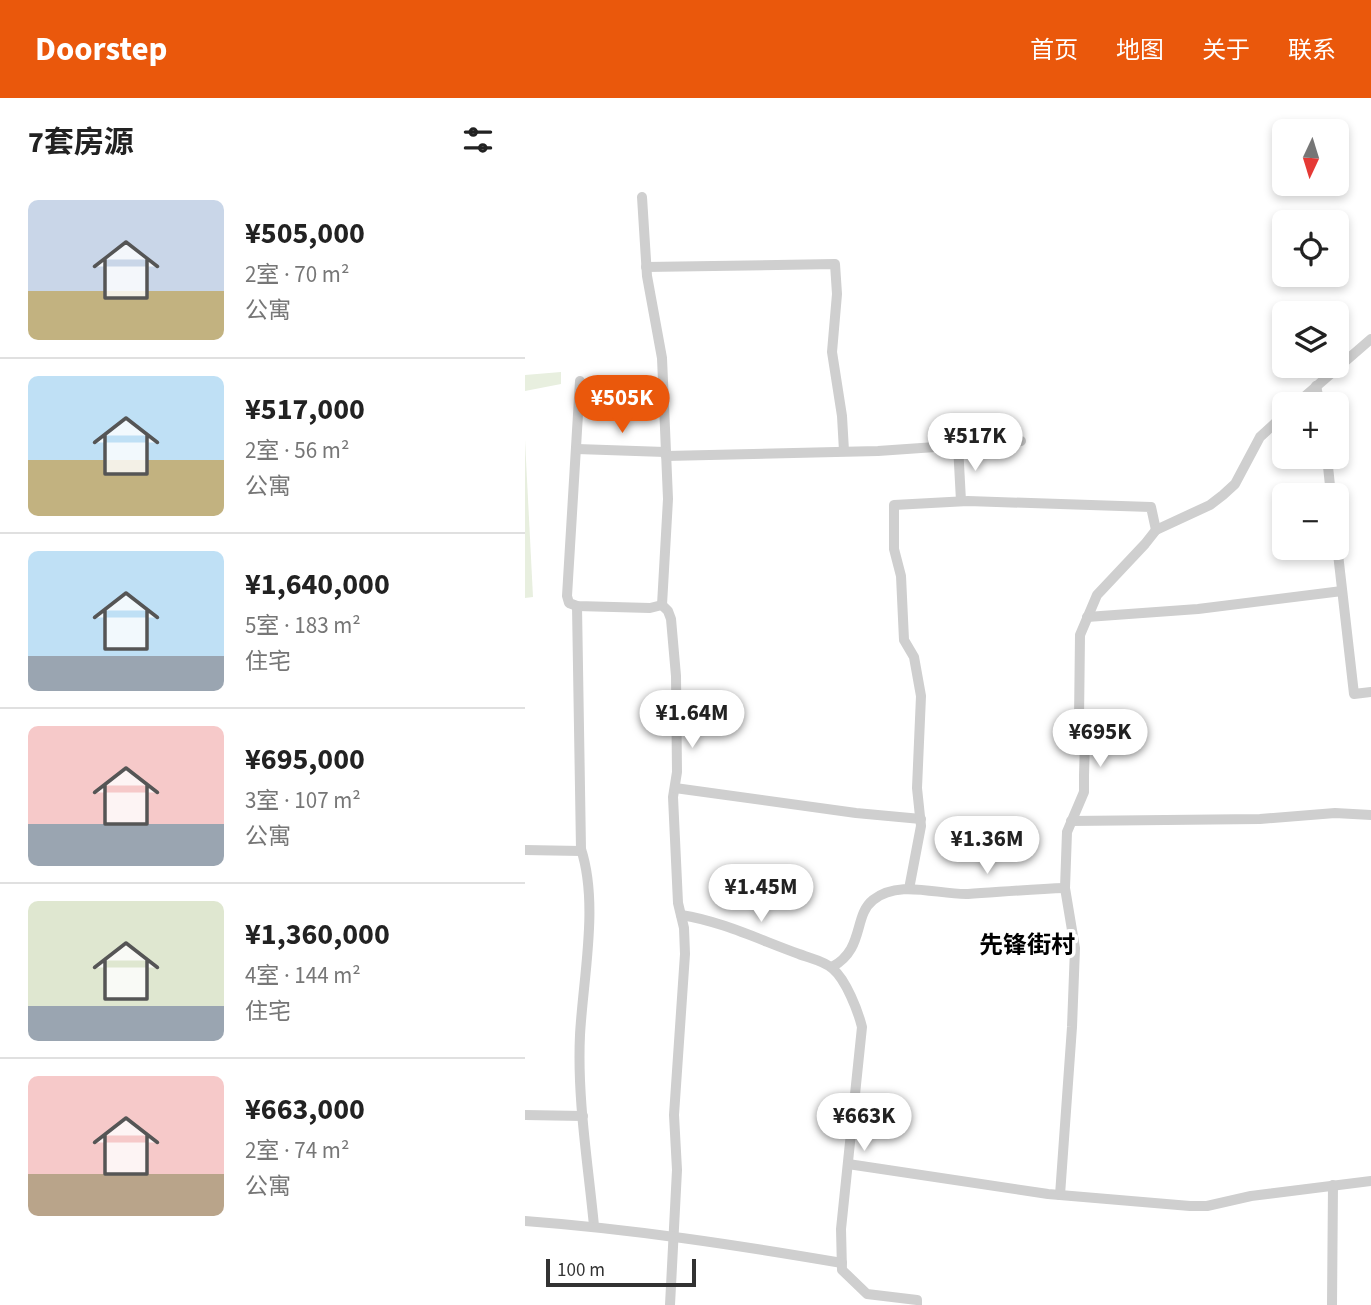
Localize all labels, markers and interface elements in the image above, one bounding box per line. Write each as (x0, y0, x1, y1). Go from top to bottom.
text: Doorstep (35, 26, 167, 73)
text: 首页 (1030, 33, 1078, 68)
text: 地图 (1116, 33, 1164, 68)
text: 关于 (1202, 33, 1250, 68)
text: 联系 (1288, 33, 1336, 68)
north arrow (1272, 119, 1349, 196)
map controls (1272, 119, 1349, 560)
text: 7套房源 (28, 121, 134, 164)
icon: filters (459, 121, 497, 159)
button: locate (1272, 210, 1349, 287)
text: ¥505,000 (245, 212, 365, 255)
icon: home (84, 228, 168, 312)
text: 2室 · 70 m² (245, 258, 349, 291)
text: 公寓 (245, 294, 291, 327)
button: layers (1272, 301, 1349, 378)
pin: ¥505K (573, 376, 671, 435)
text: ¥505K (591, 381, 653, 414)
text: ¥517,000 (245, 388, 365, 431)
button: + (1272, 392, 1349, 469)
icon: home (84, 404, 168, 488)
pin: ¥517K (926, 414, 1024, 473)
text: ¥517K (944, 419, 1006, 452)
text: 2室 · 56 m² (245, 434, 349, 467)
text: 公寓 (245, 470, 291, 503)
button: − (1272, 483, 1349, 560)
text: ¥1,640,000 (245, 563, 390, 606)
icon: home (84, 579, 168, 663)
text: 5室 · 183 m² (245, 609, 361, 642)
text: 住宅 (245, 645, 291, 678)
pin: ¥1.64M (635, 690, 749, 750)
text: ¥1.64M (655, 696, 729, 729)
pin: ¥695K (1051, 710, 1149, 769)
text: ¥695K (1069, 715, 1131, 748)
text: ¥695,000 (245, 738, 365, 781)
icon: home (84, 754, 168, 838)
text: 3室 · 107 m² (245, 784, 361, 817)
pin: ¥1.36M (930, 816, 1044, 876)
text: 公寓 (245, 820, 291, 853)
text: ¥1.36M (950, 822, 1024, 855)
pin: ¥1.45M (704, 864, 818, 924)
text: ¥1.45M (724, 870, 798, 903)
text: ¥1,360,000 (245, 913, 390, 956)
district label: 先锋街村 (979, 928, 1075, 963)
icon: home (84, 929, 168, 1013)
text: 4室 · 144 m² (245, 959, 361, 992)
text: 住宅 (245, 995, 291, 1028)
text: ¥663,000 (245, 1088, 365, 1131)
pin: ¥663K (815, 1094, 913, 1153)
text: ¥663K (833, 1099, 895, 1132)
icon: home (84, 1104, 168, 1188)
text: 2室 · 74 m² (245, 1134, 349, 1167)
text: 公寓 (245, 1170, 291, 1203)
scale bar (546, 1256, 697, 1288)
text: 100 m (557, 1257, 605, 1284)

